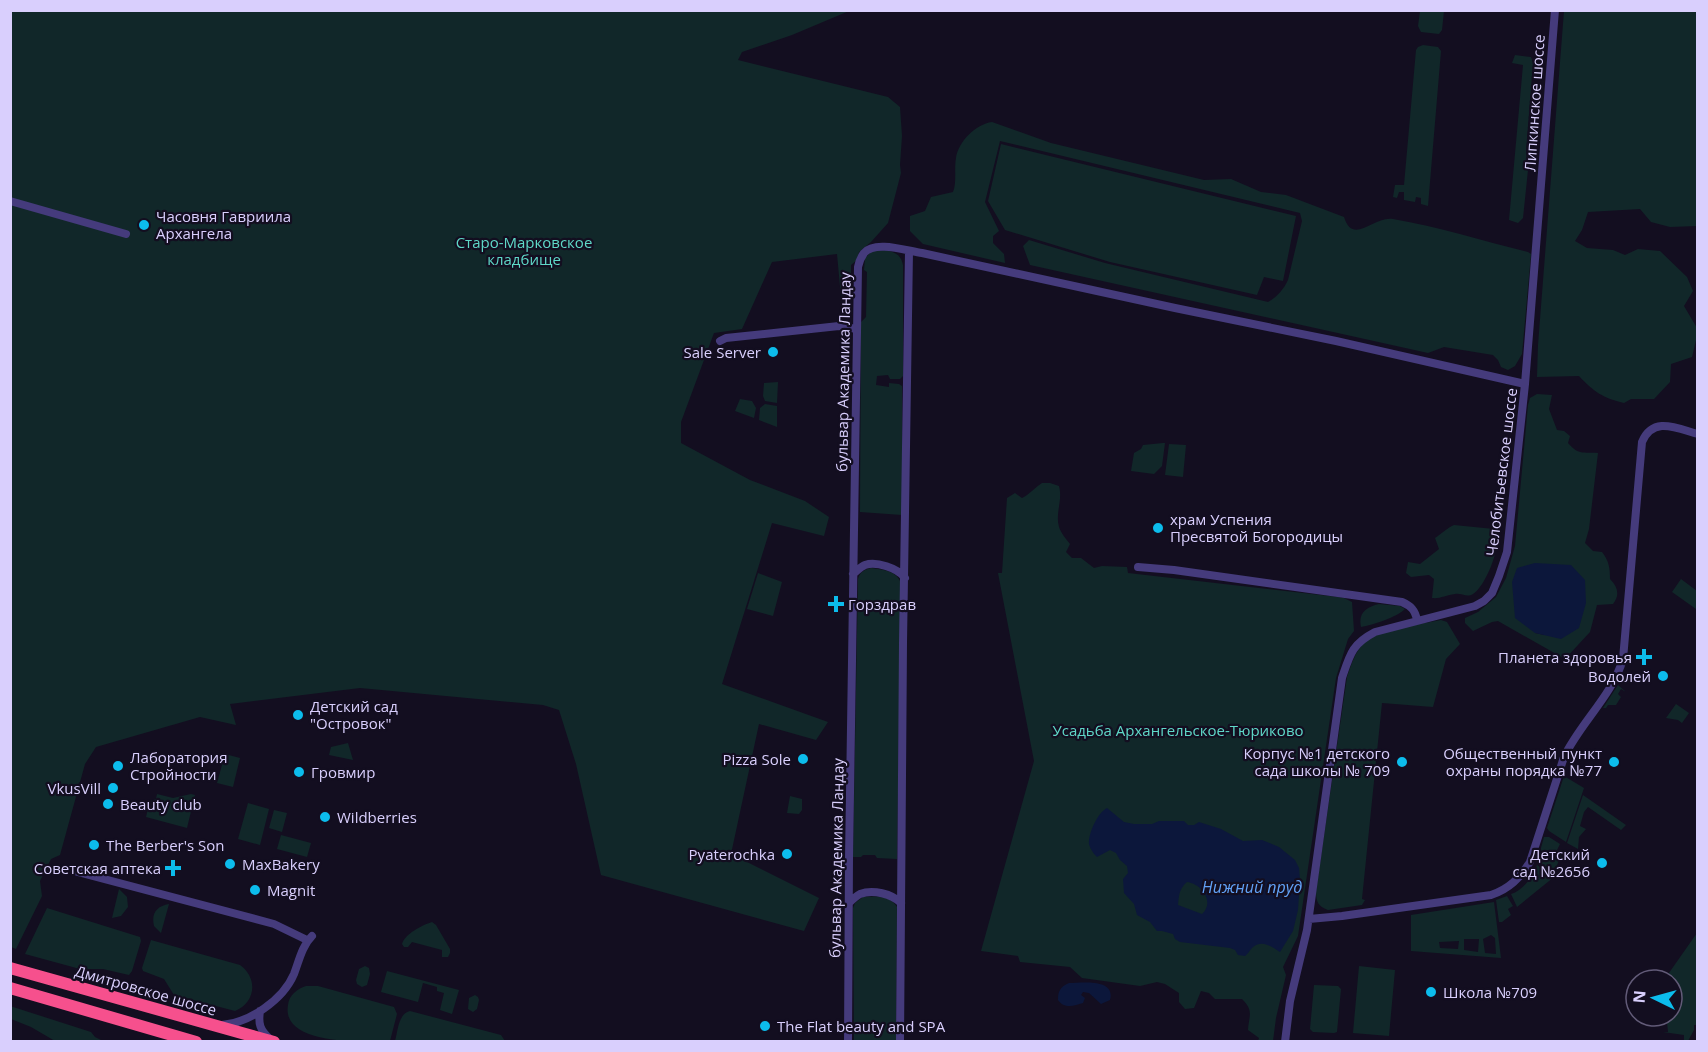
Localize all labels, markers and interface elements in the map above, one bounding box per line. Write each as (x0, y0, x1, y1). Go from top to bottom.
street label: Липкинское шоссе (1519, 34, 1549, 172)
place label: Часовня Гавриила Архангела (156, 206, 291, 243)
marker: Часовня Гавриила Архангела (137, 218, 151, 232)
park label: Старо-Марковское кладбище (456, 232, 592, 269)
street label: бульвар Академика Ландау (831, 271, 855, 472)
place label: Sale Server (684, 342, 761, 362)
marker: Sale Server (766, 345, 780, 359)
street label: Челобитьевское шоссе (1481, 387, 1521, 557)
place label: храм Успения Пресвятой Богородицы (1170, 509, 1343, 546)
marker: храм Успения Пресвятой Богородицы (1151, 521, 1165, 535)
place label: Горздрав (848, 594, 916, 614)
marker: Горздрав (829, 597, 843, 611)
place label: Планета здоровья (1498, 647, 1632, 667)
marker: Планета здоровья (1637, 650, 1651, 664)
place label: Водолей (1588, 666, 1651, 686)
marker: Водолей (1656, 669, 1670, 683)
place label: Детский сад "Островок" (310, 696, 398, 733)
marker: Детский сад "Островок" (291, 708, 305, 722)
park label: Усадьба Архангельское-Тюриково (1052, 720, 1304, 740)
place label: Корпус №1 детского сада школы № 709 (1243, 743, 1390, 780)
place label: Общественный пункт охраны порядка №77 (1443, 743, 1602, 780)
place label: Лаборатория Стройности (130, 747, 227, 784)
place label: Pizza Sole (722, 749, 791, 769)
marker: Pizza Sole (796, 752, 810, 766)
marker: Корпус №1 детского сада школы № 709 (1395, 755, 1409, 769)
marker: Общественный пункт охраны порядка №77 (1607, 755, 1621, 769)
street label: бульвар Академика Ландау (824, 757, 848, 958)
marker: Лаборатория Стройности (111, 759, 125, 773)
place label: Гровмир (311, 762, 375, 782)
marker: Гровмир (292, 765, 306, 779)
place label: VkusVill (48, 778, 101, 798)
marker: VkusVill (106, 781, 120, 795)
place label: Beauty club (120, 794, 202, 814)
marker: Beauty club (101, 797, 115, 811)
place label: Wildberries (337, 807, 417, 827)
marker: Wildberries (318, 810, 332, 824)
place label: The Berber's Son (106, 835, 225, 855)
marker: The Berber's Son (87, 838, 101, 852)
place label: Pyaterochka (689, 844, 775, 864)
place label: Детский сад №2656 (1512, 844, 1590, 881)
marker: Pyaterochka (780, 847, 794, 861)
place label: MaxBakery (242, 854, 320, 874)
marker: Детский сад №2656 (1595, 856, 1609, 870)
marker: MaxBakery (223, 857, 237, 871)
place label: Советская аптека (34, 858, 161, 878)
marker: Советская аптека (166, 861, 180, 875)
water label: Нижний пруд (1202, 876, 1302, 898)
place label: Magnit (267, 880, 315, 900)
marker: Magnit (248, 883, 262, 897)
street label: Дмитровское шоссе (73, 960, 219, 1020)
north arrow (1624, 968, 1684, 1028)
place label: Школа №709 (1443, 982, 1537, 1002)
marker: Школа №709 (1424, 985, 1438, 999)
text: N (1628, 989, 1651, 1004)
place label: The Flat beauty and SPA (777, 1016, 946, 1036)
marker: The Flat beauty and SPA (758, 1019, 772, 1033)

